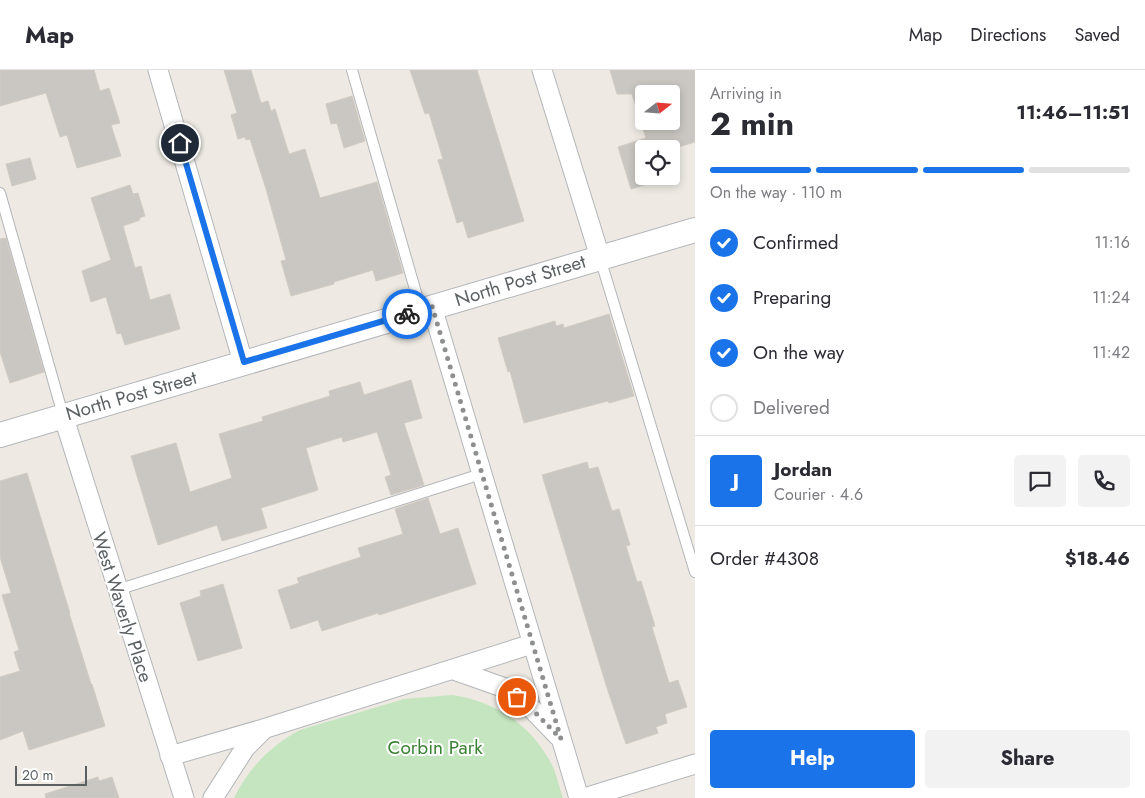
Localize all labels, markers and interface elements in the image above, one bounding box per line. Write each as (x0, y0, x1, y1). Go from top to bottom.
text: Map (25, 17, 74, 52)
text: Map (909, 22, 942, 48)
text: Directions (970, 22, 1046, 48)
text: Saved (1074, 22, 1120, 48)
text: Arriving in (710, 82, 782, 105)
north arrow (635, 85, 680, 130)
map controls (635, 85, 680, 185)
text: 11:46–11:51 (1016, 99, 1130, 126)
text: 2 min (710, 101, 794, 147)
pin (159, 122, 201, 164)
icon: home (166, 129, 194, 157)
button: locate (635, 140, 680, 185)
text: On the way · 110 m (710, 181, 842, 204)
icon: check (710, 229, 738, 257)
text: Confirmed (753, 229, 839, 256)
text: 11:16 (1094, 231, 1130, 254)
street label: North Post Street (451, 248, 589, 313)
icon: check (710, 284, 738, 312)
text: Preparing (753, 284, 831, 311)
text: 11:24 (1092, 286, 1130, 309)
courier (382, 289, 432, 339)
icon: bike (393, 300, 421, 328)
icon: check (710, 339, 738, 367)
text: On the way (753, 339, 844, 366)
text: 11:42 (1092, 341, 1130, 364)
street label: North Post Street (62, 364, 200, 427)
text: Delivered (753, 394, 830, 421)
button: chat (1014, 455, 1066, 507)
button: phone (1078, 455, 1130, 507)
text: Jordan (774, 456, 832, 483)
text: J (733, 467, 739, 494)
text: Courier · 4.6 (774, 483, 863, 506)
street label: West Waverly Place (85, 529, 160, 686)
text: Order #4308 (710, 545, 819, 572)
text: $18.46 (1065, 545, 1130, 572)
pin (496, 676, 538, 718)
icon: bag (503, 683, 531, 711)
button: Help (710, 730, 915, 788)
button: Share (925, 730, 1130, 788)
park label: Corbin Park (387, 734, 483, 761)
scale bar (15, 763, 88, 786)
text: 20 m (22, 765, 54, 785)

